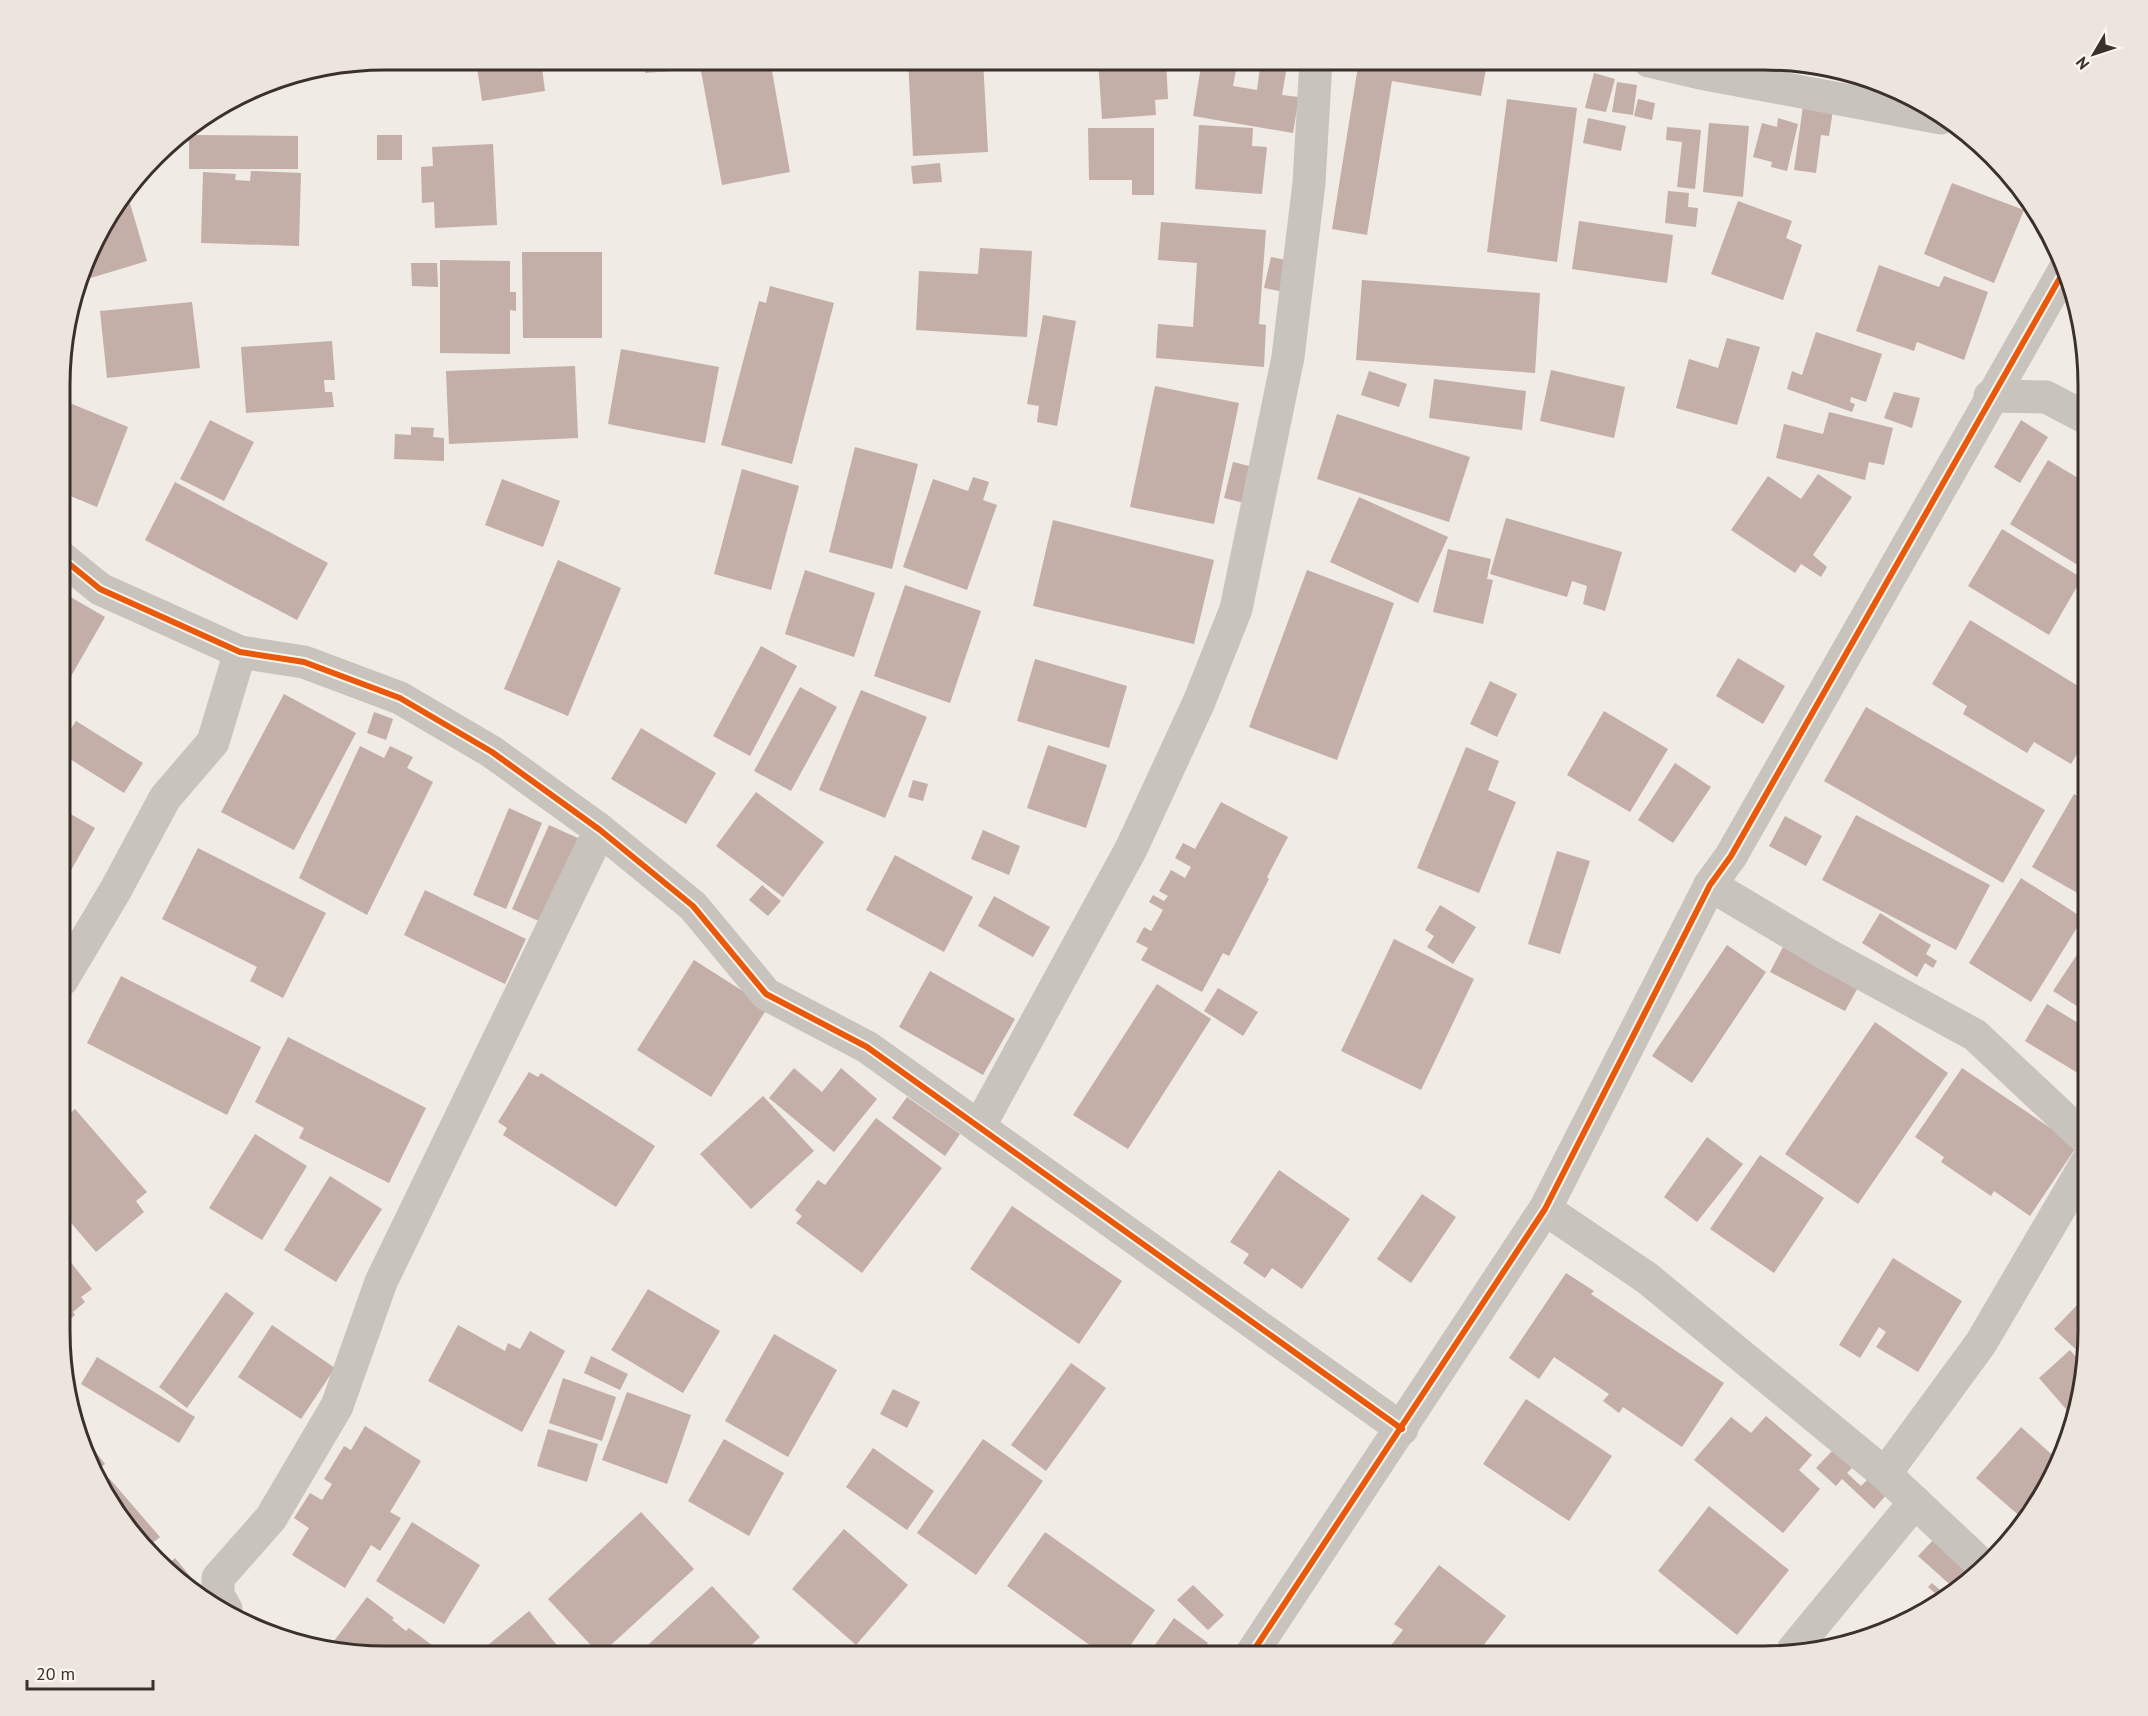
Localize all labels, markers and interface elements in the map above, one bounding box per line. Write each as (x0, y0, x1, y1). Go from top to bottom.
north arrow (2064, 24, 2124, 84)
text: N (2071, 53, 2093, 74)
scale bar (27, 1653, 153, 1691)
text: 20 m (36, 1662, 75, 1685)

